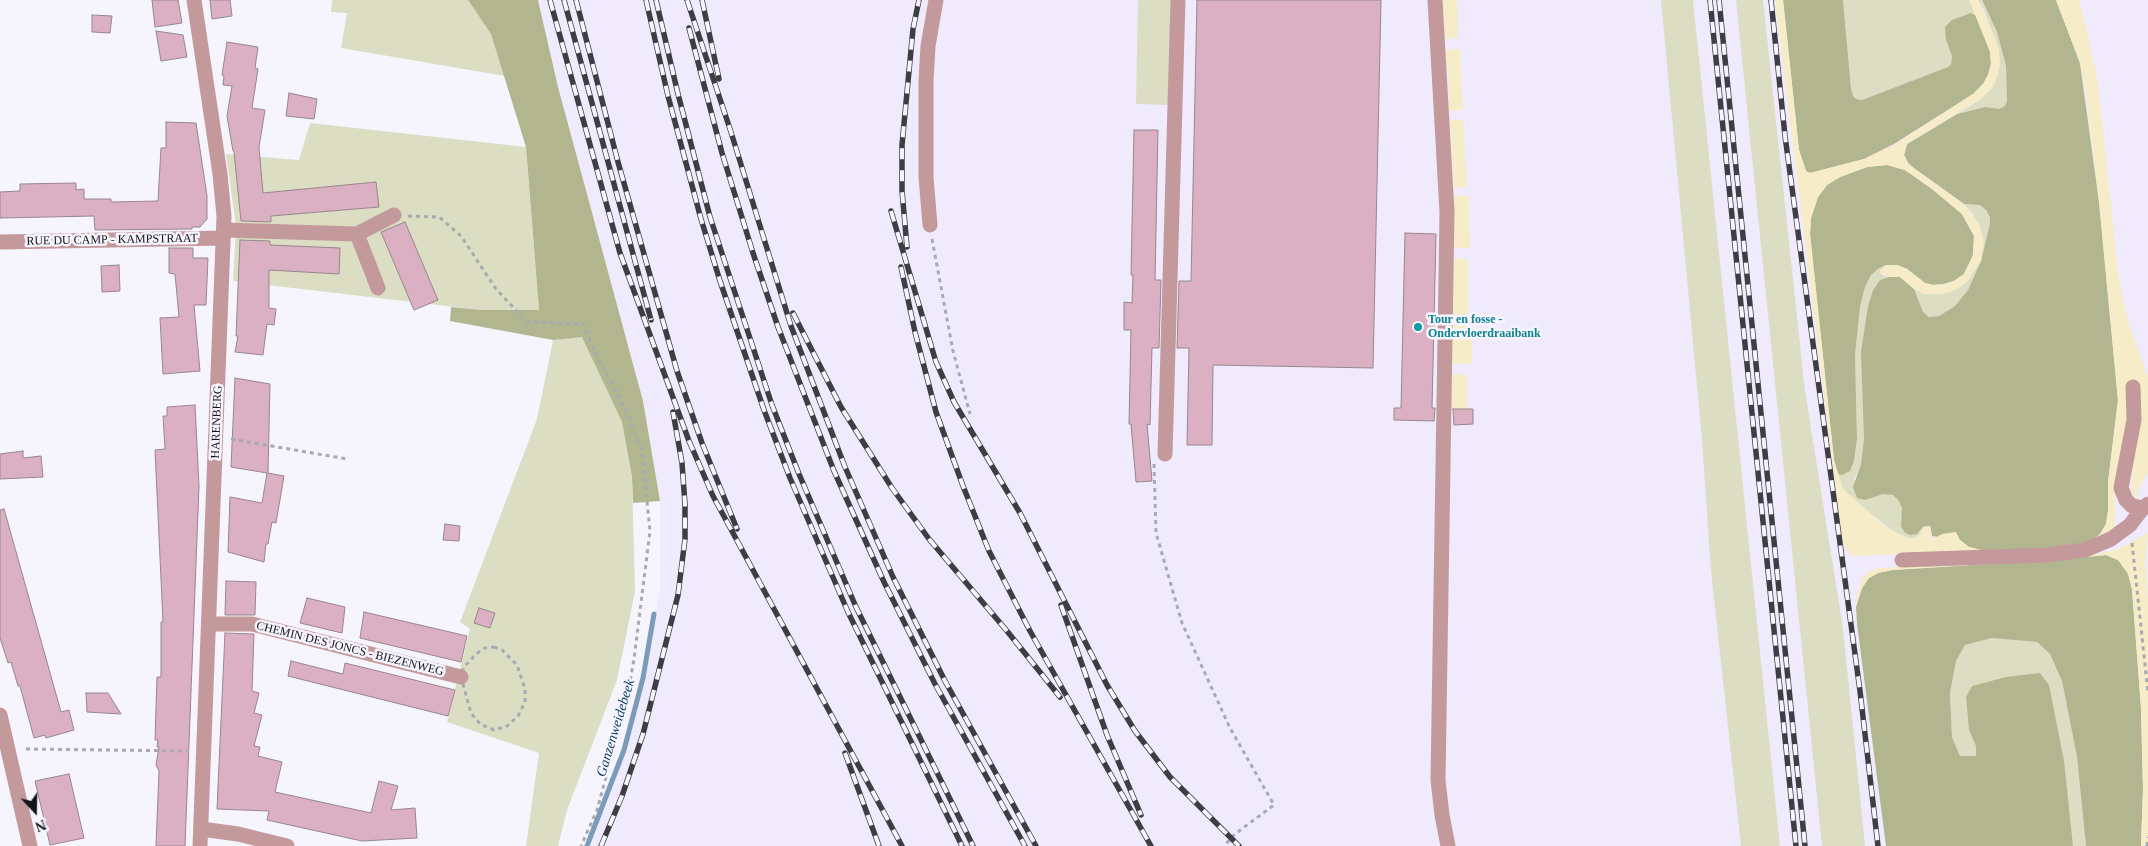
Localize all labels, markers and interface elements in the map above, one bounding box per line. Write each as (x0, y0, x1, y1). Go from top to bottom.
street label: RUE DU CAMP - KAMPSTRAAT (26, 231, 198, 249)
place label: Tour en fosse - Ondervloerdraaibank (1428, 313, 1541, 341)
marker: Tour en fosse - Ondervloerdraaibank (1412, 321, 1424, 333)
street label: HARENBERG (209, 385, 225, 459)
street label: CHEMIN DES JONCS - BIEZENWEG (255, 619, 445, 679)
water label: Ganzenweidebeek (593, 677, 639, 779)
north arrow (10, 786, 60, 836)
text: N (33, 817, 48, 834)

